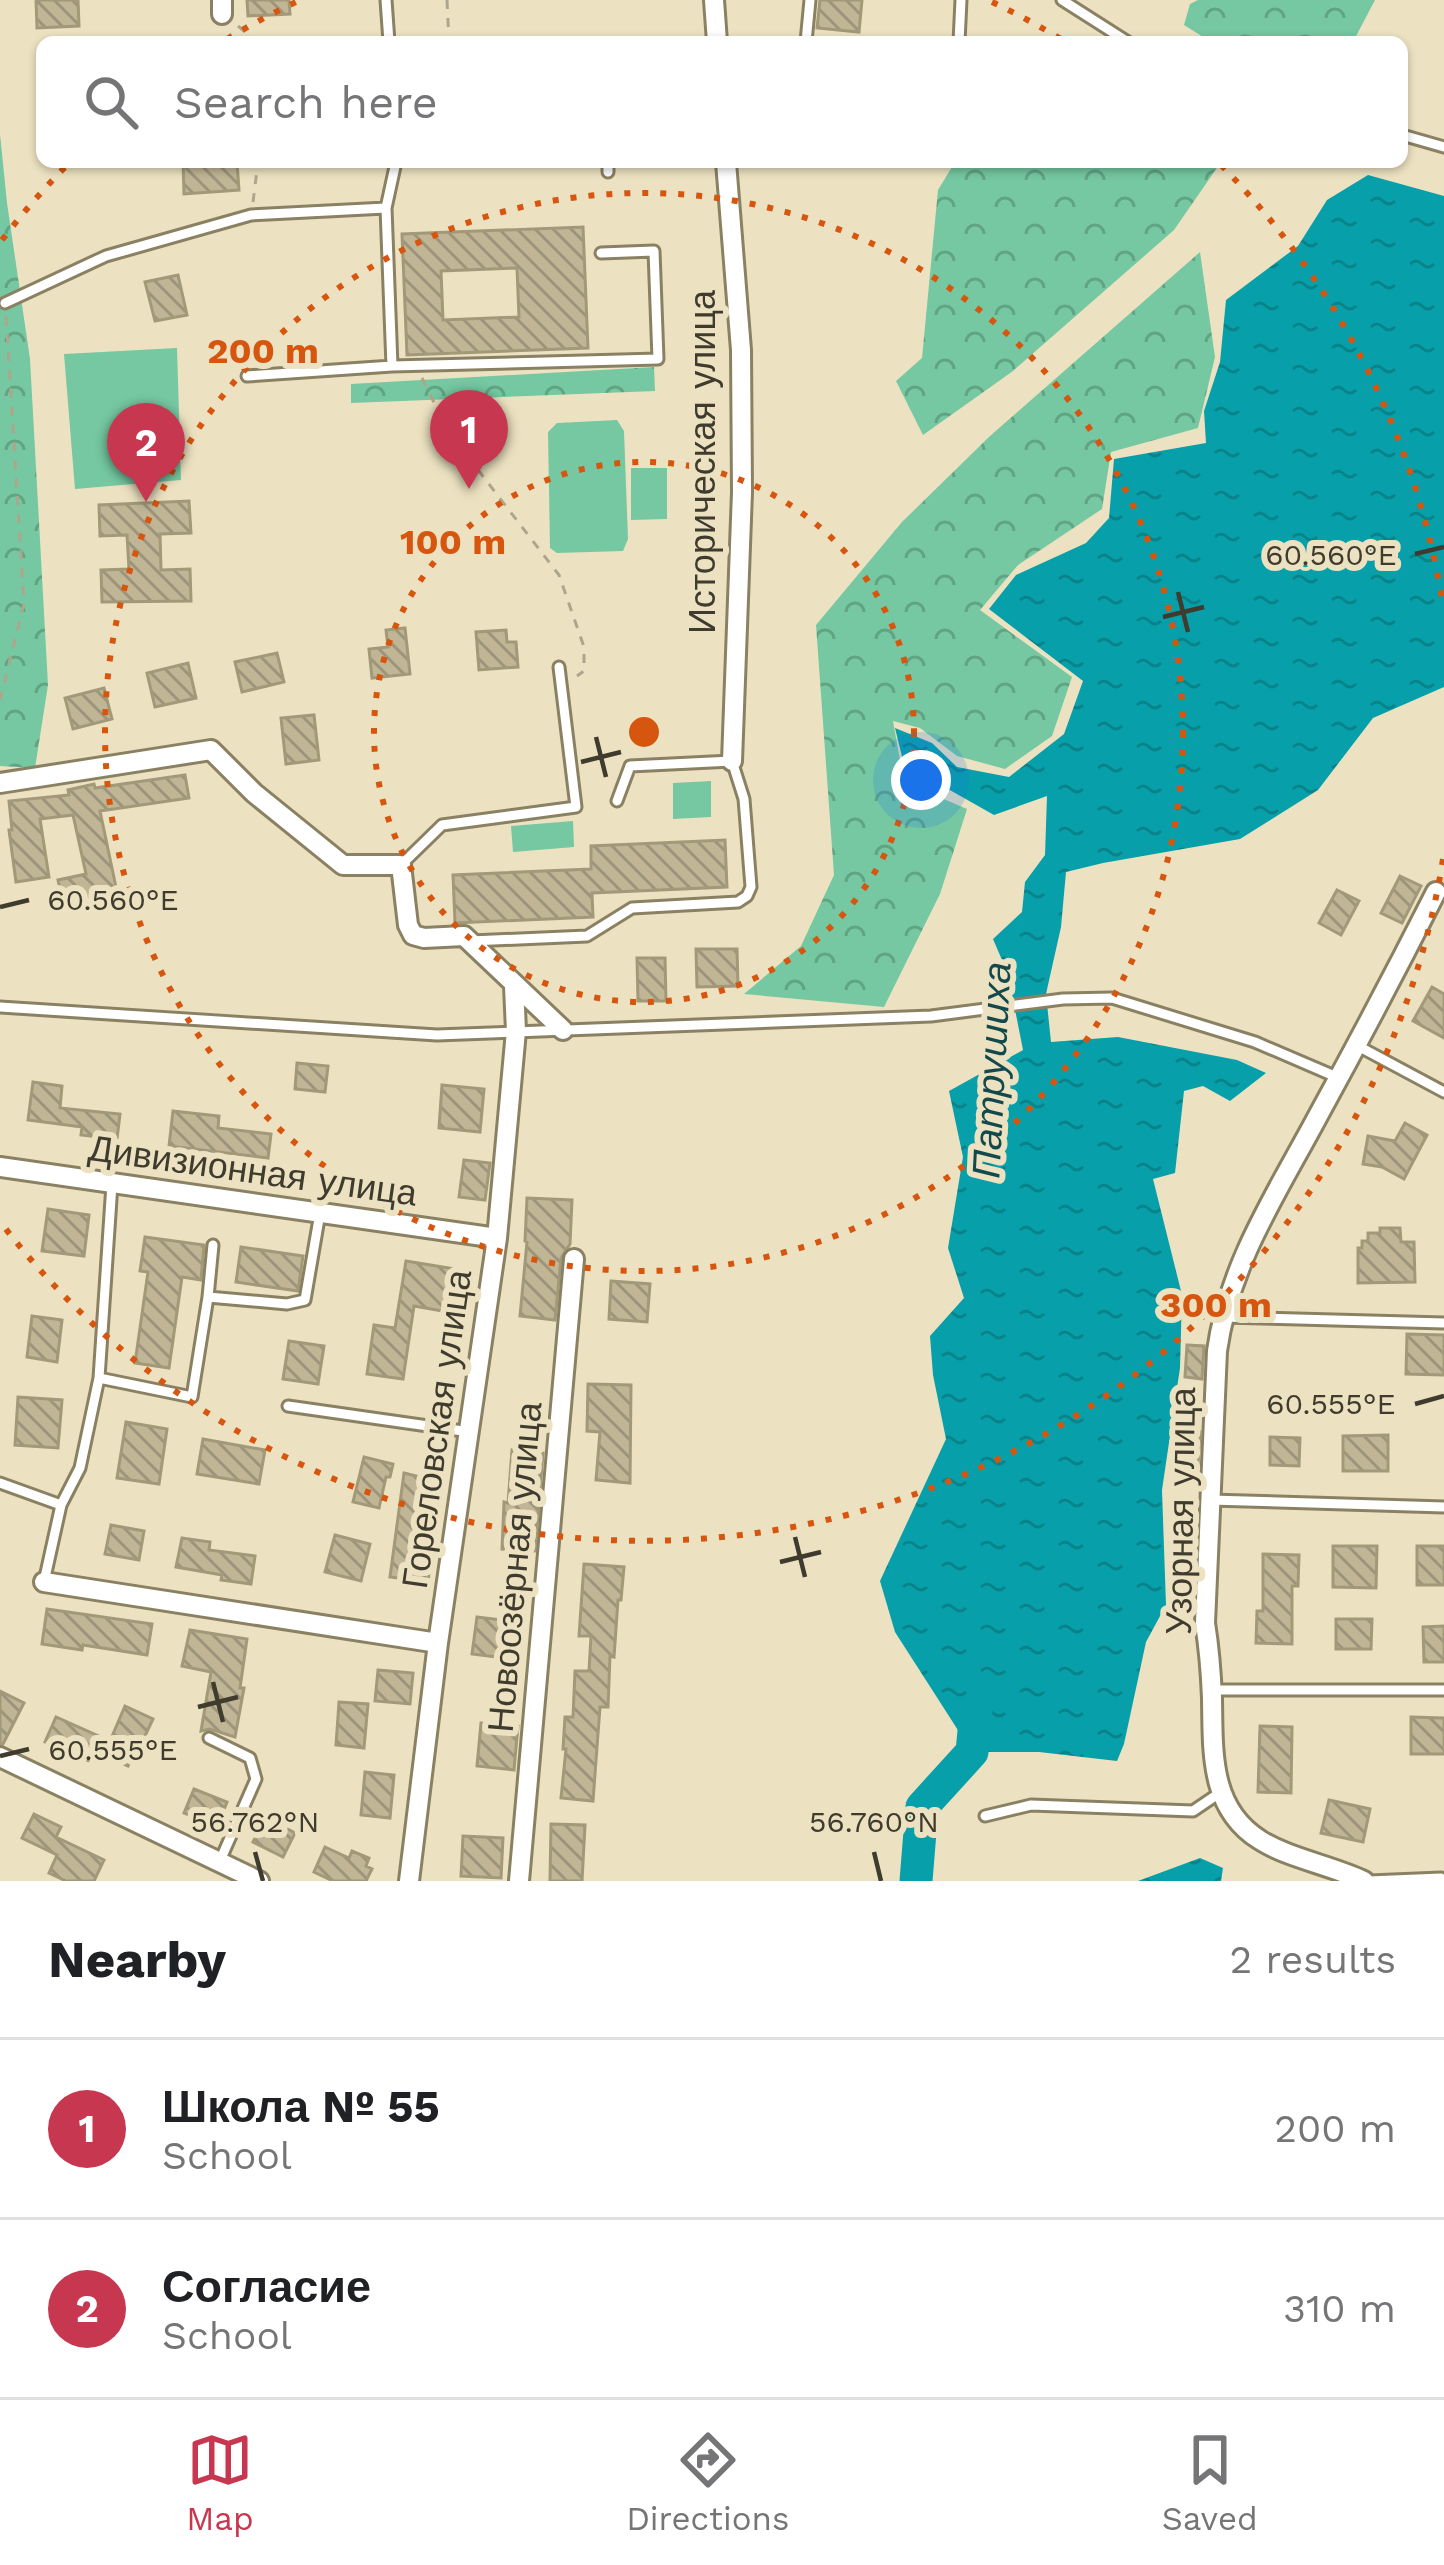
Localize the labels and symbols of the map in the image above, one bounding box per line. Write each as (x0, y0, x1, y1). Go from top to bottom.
street label: Историческая улица (682, 289, 724, 634)
text: 200 m (207, 330, 319, 372)
pin: 1 (430, 390, 508, 489)
pin: 2 (107, 403, 185, 502)
text: 100 m (400, 521, 506, 563)
text: 60.560°E (1265, 537, 1397, 572)
centre of rings (623, 711, 665, 753)
your location (891, 750, 951, 810)
text: 60.560°E (47, 882, 179, 917)
water label: Патрушиха (963, 961, 1020, 1179)
street label: Дивизионная улица (86, 1127, 421, 1215)
street label: Гореловская улица (394, 1266, 480, 1591)
text: 300 m (1160, 1284, 1272, 1326)
street label: Узорная улица (1158, 1386, 1204, 1635)
text: 60.555°E (1266, 1386, 1396, 1421)
street label: Новоозёрная улица (480, 1399, 550, 1734)
text: 60.555°E (48, 1732, 178, 1767)
text: 56.762°N (191, 1804, 319, 1839)
text: 56.760°N (809, 1804, 939, 1839)

